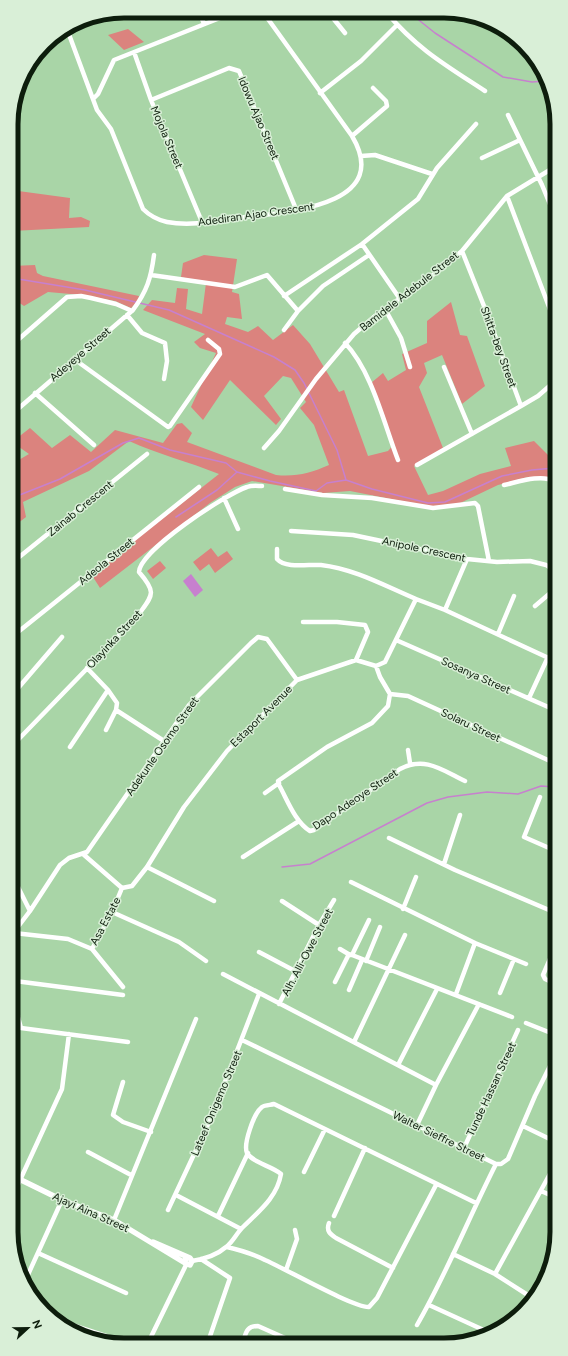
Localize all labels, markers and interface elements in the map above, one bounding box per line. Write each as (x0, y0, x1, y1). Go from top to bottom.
street label: Idowu Ajao Street (235, 75, 282, 162)
street label: Mojola Street (148, 104, 186, 170)
street label: Adediran Ajao Crescent (197, 200, 315, 229)
street label: Bamidele Adebule Street (357, 249, 461, 334)
street label: Shitta-bey Street (478, 305, 519, 390)
street label: Adeyeye Street (47, 324, 113, 384)
street label: Zainab Crescent (45, 478, 116, 539)
street label: Anipole Crescent (381, 534, 467, 565)
street label: Adeola Street (76, 535, 137, 588)
street label: Olayinka Street (84, 607, 145, 671)
street label: Sosanya Street (439, 654, 513, 697)
street label: Estaport Avenue (228, 683, 295, 750)
street label: Adekunle Osomo Street (123, 694, 202, 798)
street label: Solaru Street (439, 706, 503, 745)
street label: Dapo Adeoye Street (310, 766, 400, 833)
street label: Asa Estate (87, 895, 123, 947)
street label: Alh. Alli-Owe Street (279, 906, 336, 998)
street label: Tunde Hassan Street (464, 1040, 519, 1138)
street label: Lateef Onigemo Street (188, 1049, 245, 1158)
street label: Walter Sieffre Street (390, 1108, 487, 1165)
street label: Ajayi Aina Street (51, 1190, 131, 1235)
north arrow (8, 1308, 48, 1348)
text: N (29, 1318, 44, 1331)

